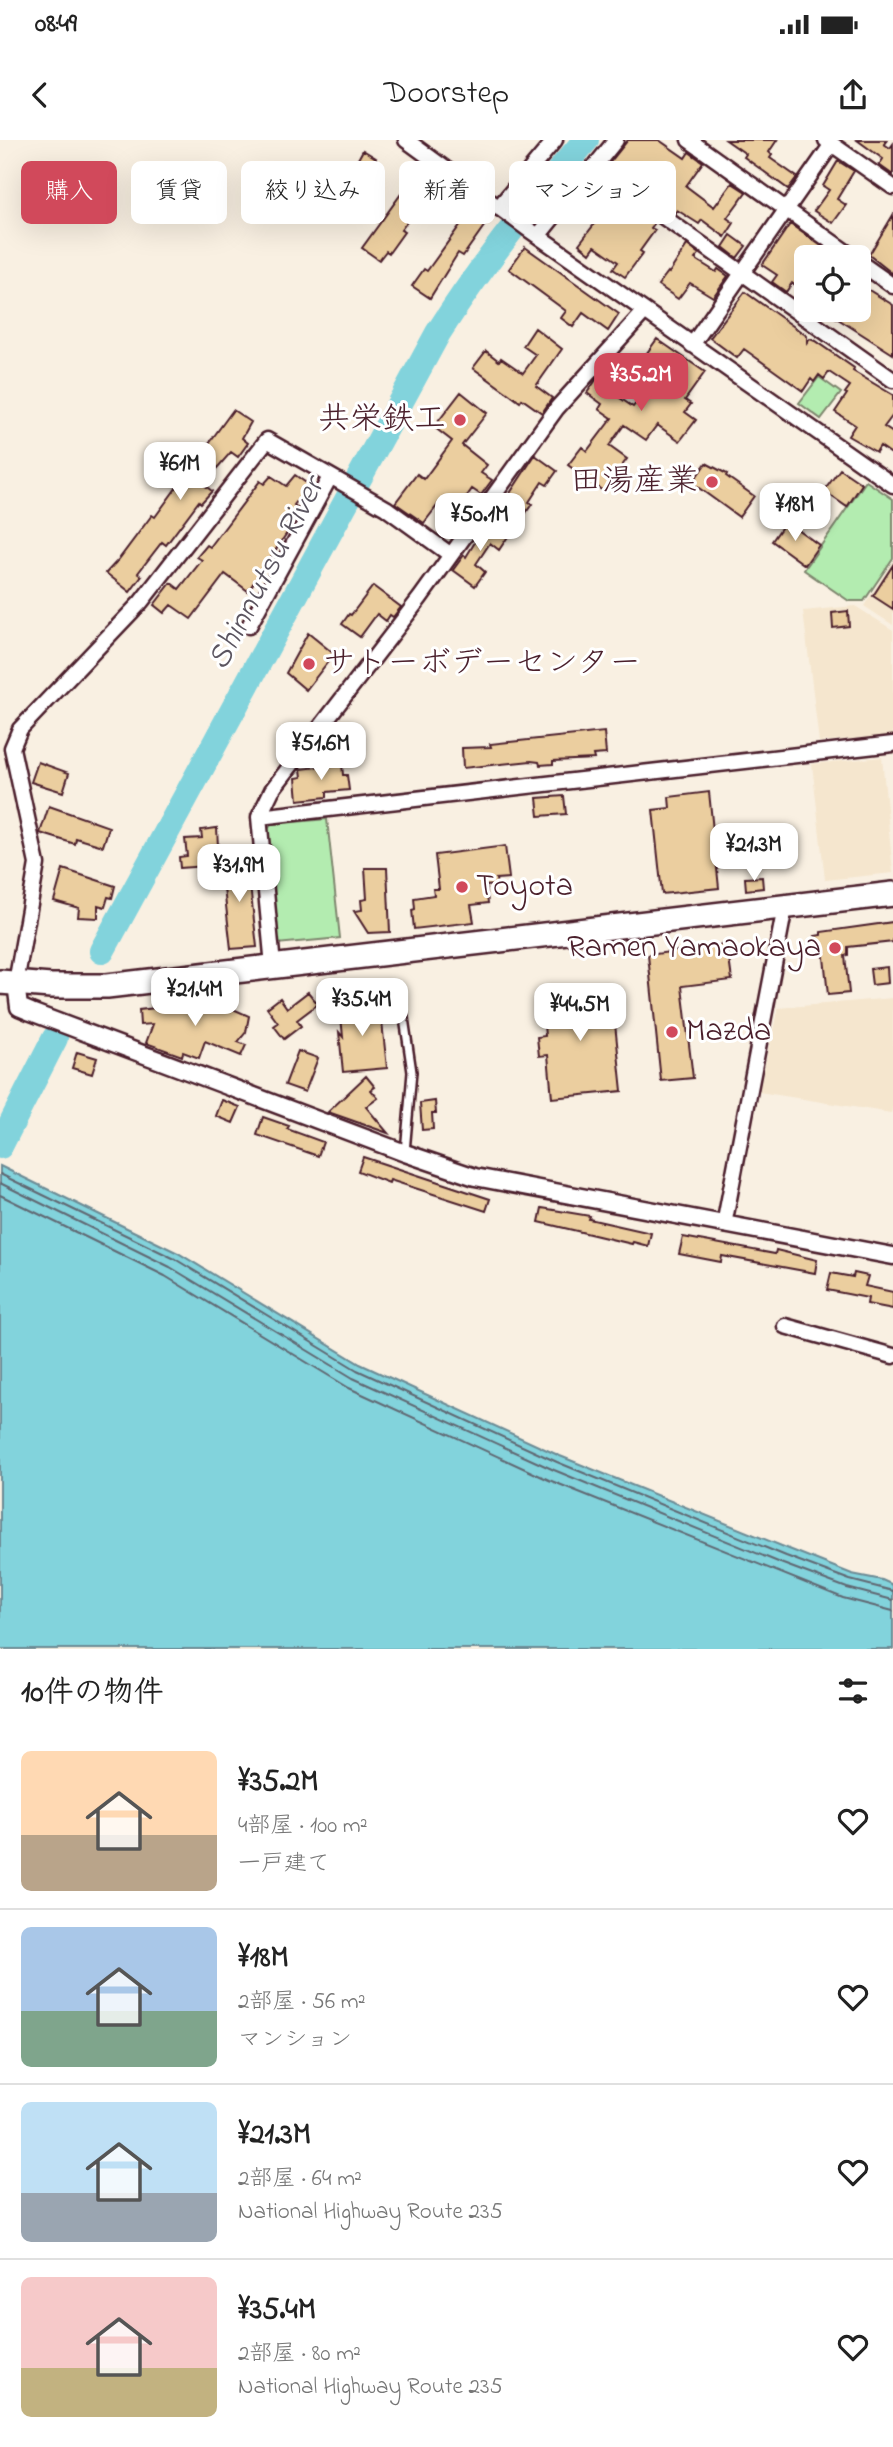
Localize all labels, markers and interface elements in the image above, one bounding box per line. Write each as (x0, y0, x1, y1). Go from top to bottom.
text: 08:49 (35, 6, 77, 44)
text: Doorstep (384, 71, 509, 118)
icon: back (21, 76, 59, 114)
icon: share (834, 76, 872, 114)
chip: 購入 (21, 161, 117, 224)
chip: 賃貸 (131, 161, 227, 224)
chip: 絞り込み (241, 161, 385, 224)
chip: 新着 (399, 161, 495, 224)
chip: マンション (509, 161, 676, 224)
map controls (794, 245, 871, 322)
button: locate (794, 245, 871, 322)
pin: ¥35.2M (584, 354, 698, 413)
text: ¥35.2M (610, 359, 672, 392)
place label: 共栄鉄工 (318, 397, 446, 444)
marker: 共栄鉄工 (452, 412, 468, 428)
pin: ¥61M (139, 442, 221, 502)
text: ¥61M (160, 448, 200, 481)
place label: 田湯産業 (570, 459, 698, 506)
water label: Shinnutsu River (196, 466, 340, 679)
marker: 田湯産業 (704, 474, 720, 490)
pin: ¥18M (754, 484, 836, 543)
text: ¥18M (776, 489, 814, 522)
pin: ¥50.1M (423, 494, 537, 553)
text: ¥50.1M (451, 499, 509, 532)
place label: サトーボデーセンター (323, 641, 641, 688)
marker: サトーボデーセンター (301, 656, 317, 672)
pin: ¥51.6M (264, 722, 378, 782)
text: ¥51.6M (292, 728, 350, 761)
pin: ¥21.3M (697, 824, 811, 883)
text: ¥21.3M (726, 829, 782, 862)
pin: ¥31.9M (182, 844, 296, 904)
text: ¥31.9M (213, 850, 265, 883)
place label: Toyota (476, 864, 573, 911)
marker: Toyota (454, 879, 470, 895)
place label: Ramen Yamaokaya (567, 925, 821, 972)
marker: Ramen Yamaokaya (827, 940, 843, 956)
pin: ¥21.4M (138, 968, 252, 1028)
text: ¥21.4M (167, 974, 223, 1007)
pin: ¥35.4M (305, 978, 419, 1038)
text: ¥35.4M (332, 984, 392, 1017)
pin: ¥44.5M (523, 984, 637, 1043)
text: ¥44.5M (550, 989, 610, 1022)
place label: Mazda (686, 1009, 771, 1056)
marker: Mazda (664, 1024, 680, 1040)
text: 10件の物件 (21, 1672, 164, 1716)
icon: filters (834, 1672, 872, 1710)
text: ¥35.2M (238, 1761, 319, 1805)
icon: home (77, 1779, 161, 1863)
icon: heart (834, 1802, 872, 1840)
text: 4部屋 · 100 m² (238, 1810, 368, 1843)
text: 一戸建て (238, 1848, 330, 1881)
text: ¥18M (238, 1937, 289, 1981)
icon: home (77, 1955, 161, 2039)
icon: heart (834, 1978, 872, 2016)
text: 2部屋 · 56 m² (238, 1986, 366, 2019)
text: マンション (238, 2024, 352, 2057)
text: ¥21.3M (238, 2114, 311, 2158)
icon: home (77, 2130, 161, 2214)
icon: heart (834, 2153, 872, 2191)
text: 2部屋 · 64 m² (238, 2163, 362, 2196)
text: National Highway Route 235 (238, 2196, 503, 2229)
text: ¥35.4M (238, 2289, 316, 2333)
icon: home (77, 2305, 161, 2389)
icon: heart (834, 2328, 872, 2366)
text: 2部屋 · 80 m² (238, 2338, 361, 2371)
text: National Highway Route 235 (238, 2371, 503, 2404)

